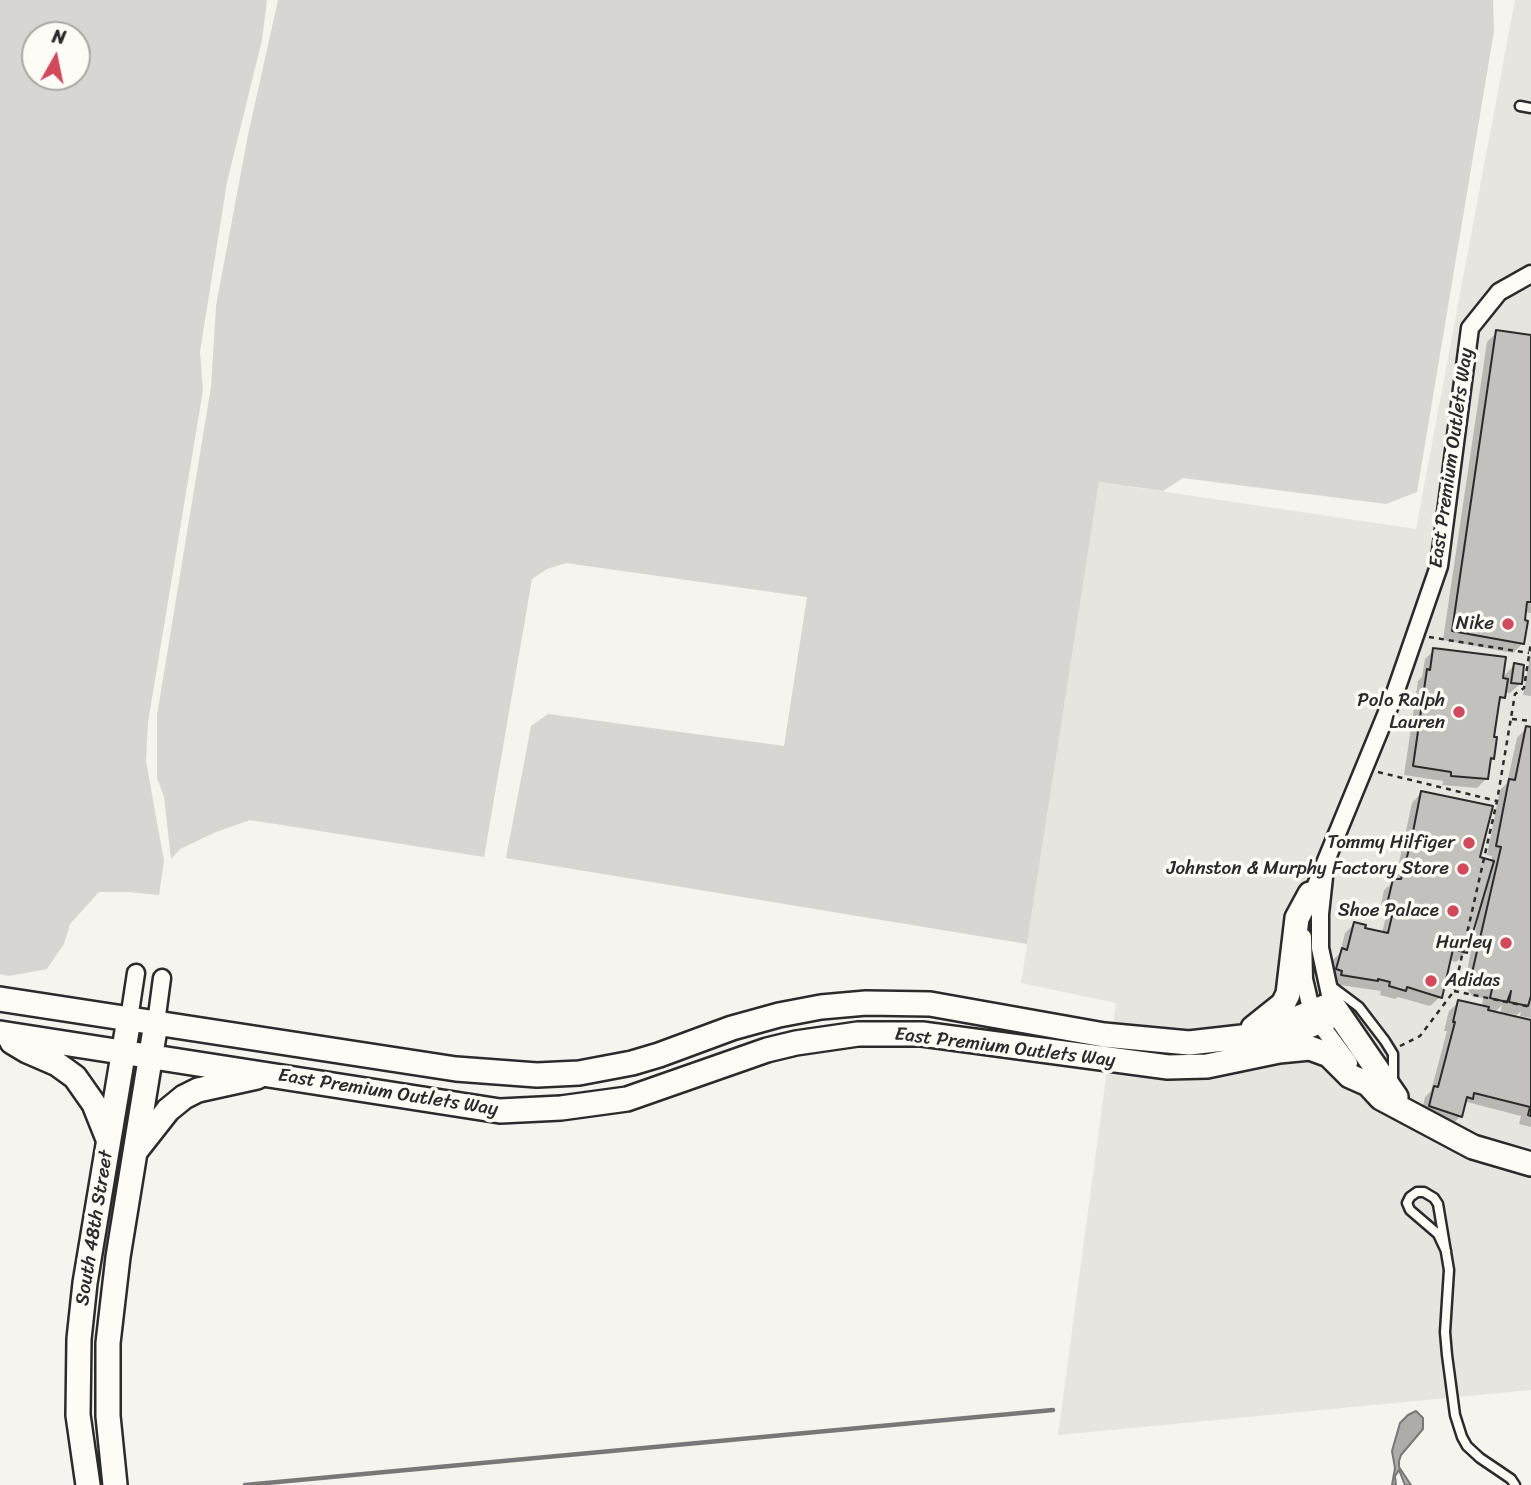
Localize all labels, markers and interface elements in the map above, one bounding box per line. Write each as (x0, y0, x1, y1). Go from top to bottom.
text: N (50, 19, 68, 54)
north arrow (21, 21, 91, 91)
street label: East Premium Outlets Way (1425, 346, 1479, 570)
place label: Nike (1456, 613, 1494, 635)
marker: Nike (1500, 616, 1516, 632)
place label: Polo Ralph Lauren (1357, 690, 1445, 734)
marker: Polo Ralph Lauren (1451, 704, 1467, 720)
place label: Tommy Hilfiger (1327, 832, 1455, 854)
marker: Tommy Hilfiger (1461, 835, 1477, 851)
place label: Johnston & Murphy Factory Store (1167, 858, 1449, 880)
marker: Johnston & Murphy Factory Store (1455, 861, 1471, 877)
place label: Shoe Palace (1338, 900, 1439, 922)
marker: Shoe Palace (1445, 903, 1461, 919)
place label: Hurley (1436, 932, 1492, 954)
marker: Hurley (1498, 935, 1514, 951)
place label: Adidas (1445, 970, 1500, 992)
marker: Adidas (1423, 973, 1439, 989)
street label: East Premium Outlets Way (893, 1023, 1117, 1073)
street label: East Premium Outlets Way (277, 1064, 499, 1122)
street label: South 48th Street (71, 1149, 119, 1307)

